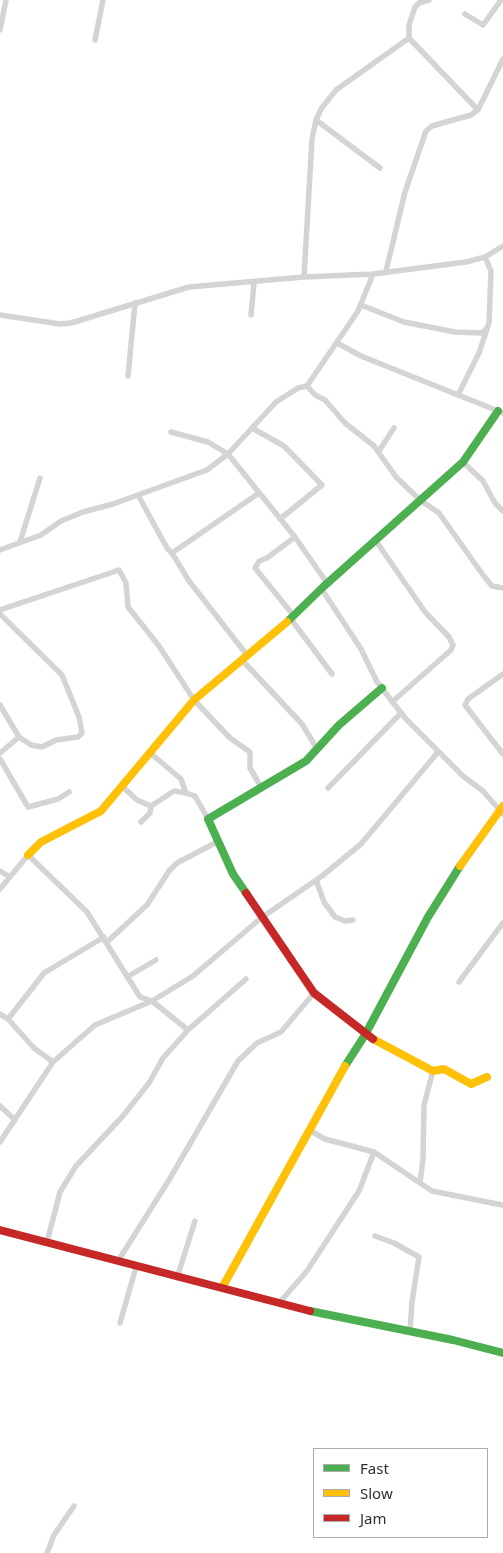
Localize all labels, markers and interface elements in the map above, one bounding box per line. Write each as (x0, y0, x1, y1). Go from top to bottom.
legend (313, 1448, 488, 1538)
text: Fast (360, 1458, 389, 1478)
text: Slow (360, 1483, 393, 1503)
text: Jam (360, 1508, 387, 1528)

